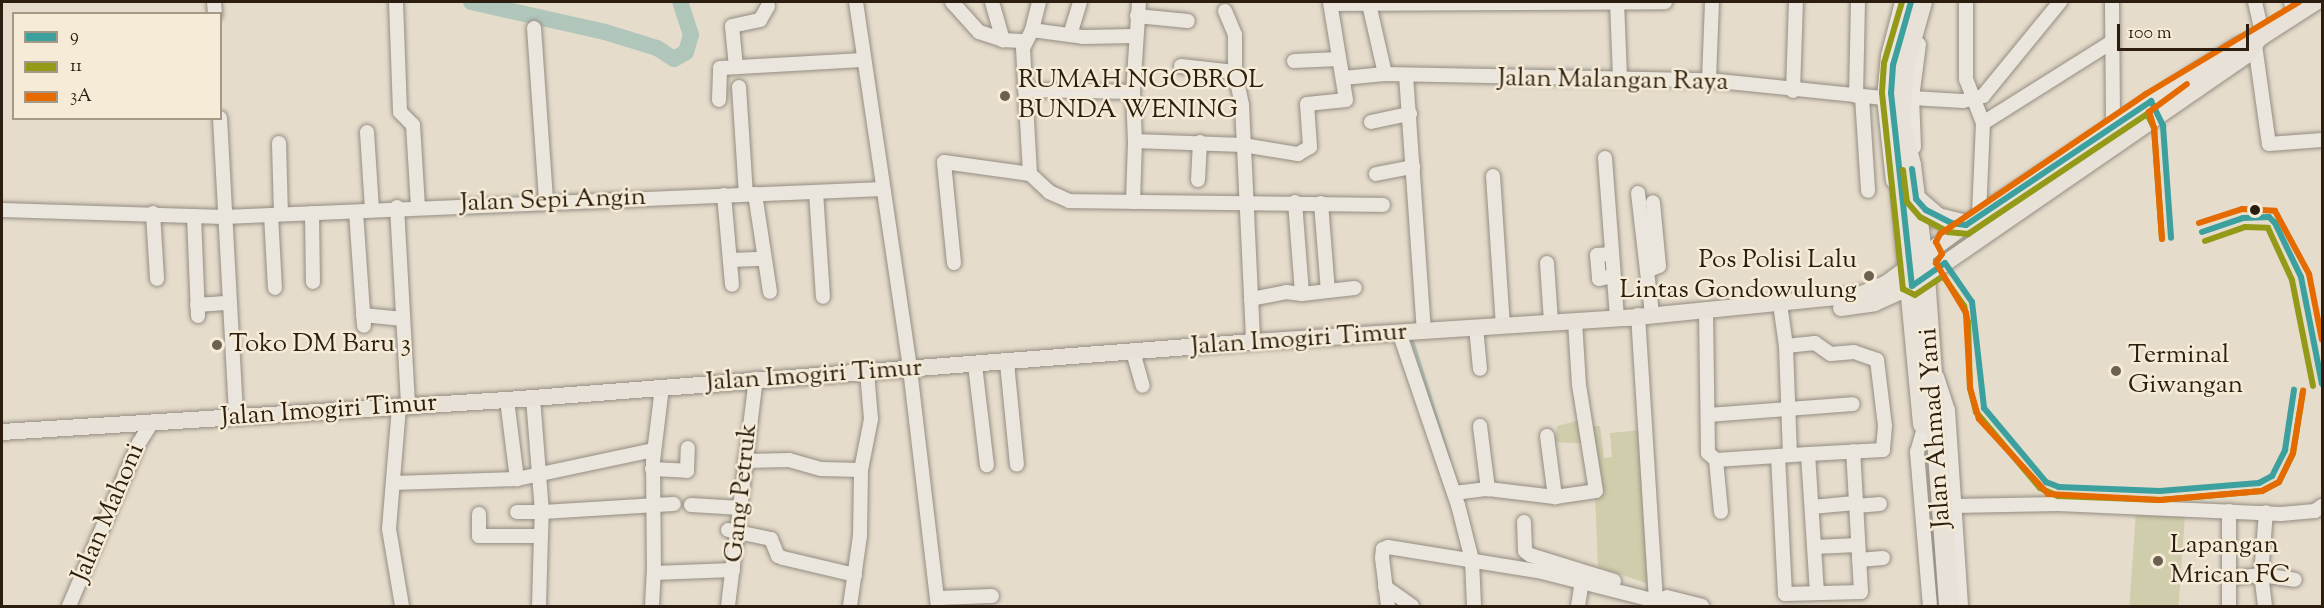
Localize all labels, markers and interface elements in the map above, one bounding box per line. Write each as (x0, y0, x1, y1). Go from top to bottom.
legend (12, 12, 222, 120)
scale bar (2120, 12, 2252, 50)
text: 100 m (2128, 21, 2172, 47)
text: 9 (70, 24, 79, 50)
text: 11 (70, 54, 82, 80)
street label: Jalan Malangan Raya (1497, 63, 1729, 99)
place label: RUMAH NGOBROL BUNDA WENING (1018, 65, 1264, 126)
text: 3A (70, 84, 92, 110)
marker: RUMAH NGOBROL BUNDA WENING (996, 87, 1014, 105)
street label: Jalan Sepi Angin (459, 182, 647, 220)
unlabelled marker (2249, 204, 2261, 216)
place label: Pos Polisi Lalu Lintas Gondowulung (1620, 245, 1857, 306)
marker: Pos Polisi Lalu Lintas Gondowulung (1862, 269, 1876, 283)
street label: Jalan Imogiri Timur (1190, 317, 1408, 363)
street label: Jalan Ahmad Yani (1913, 327, 1959, 529)
place label: Toko DM Baru 3 (229, 329, 411, 361)
marker: Toko DM Baru 3 (210, 338, 224, 352)
place label: Terminal Giwangan (2128, 340, 2243, 402)
street label: Jalan Imogiri Timur (705, 353, 923, 399)
marker: Terminal Giwangan (2109, 364, 2123, 378)
street label: Jalan Imogiri Timur (220, 388, 438, 434)
street label: Gang Petruk (719, 422, 765, 564)
street label: Jalan Mahoni (66, 439, 152, 587)
place label: Lapangan Mrican FC (2170, 530, 2291, 592)
marker: Lapangan Mrican FC (2151, 554, 2165, 568)

